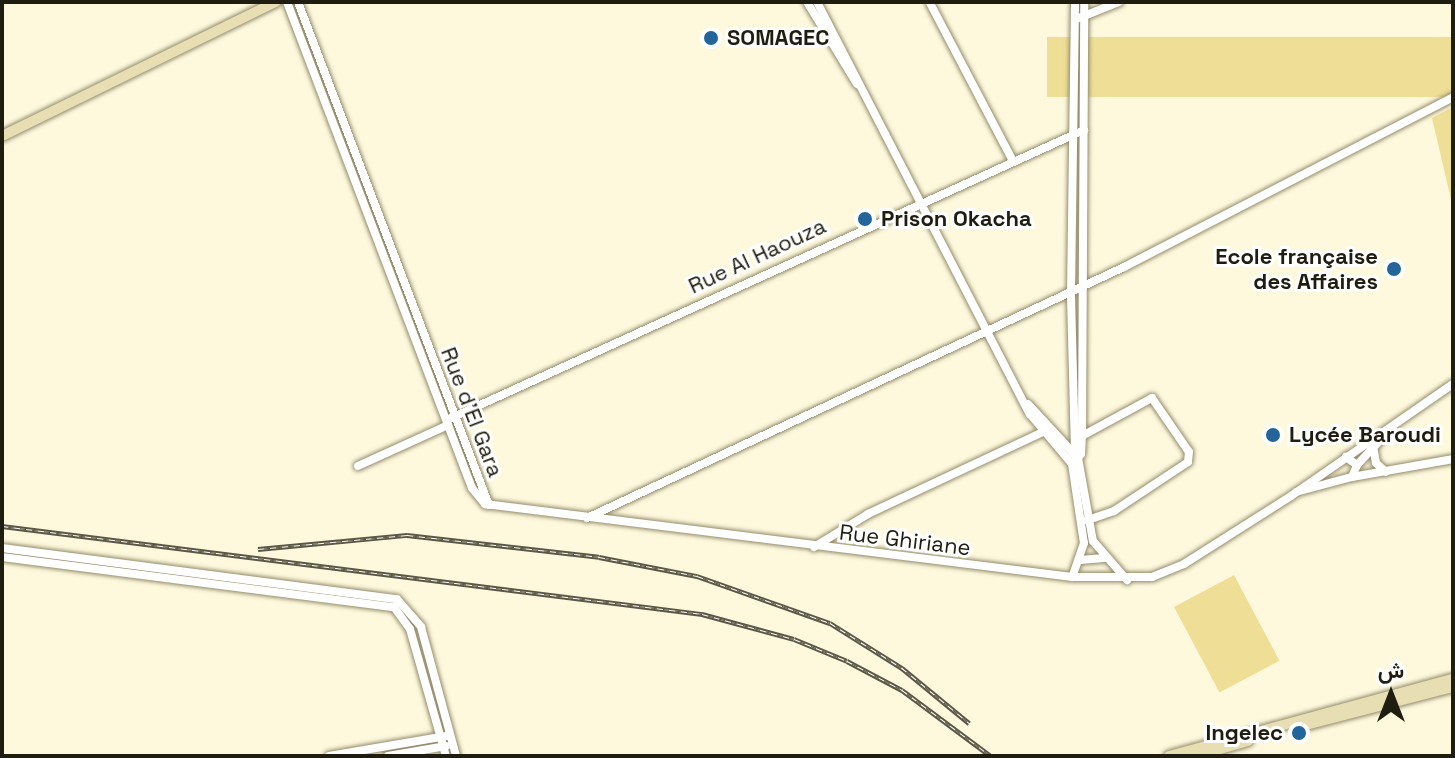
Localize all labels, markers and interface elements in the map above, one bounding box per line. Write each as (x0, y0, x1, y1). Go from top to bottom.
place label: SOMAGEC (727, 25, 829, 51)
marker: SOMAGEC (702, 29, 720, 47)
place label: Prison Okacha (881, 206, 1032, 232)
marker: Prison Okacha (856, 210, 874, 228)
street label: Rue Al Haouza (684, 213, 830, 299)
place label: Ecole française des Affaires (1215, 243, 1378, 294)
marker: Ecole française des Affaires (1385, 260, 1403, 278)
street label: Rue d'El Gara (435, 343, 509, 481)
place label: Lycée Baroudi (1289, 422, 1441, 448)
marker: Lycée Baroudi (1264, 426, 1282, 444)
street label: Rue Ghiriane (838, 519, 972, 561)
north arrow (1351, 654, 1431, 734)
text: ش (1378, 656, 1404, 684)
place label: Ingelec (1205, 720, 1283, 746)
marker: Ingelec (1290, 724, 1308, 742)

